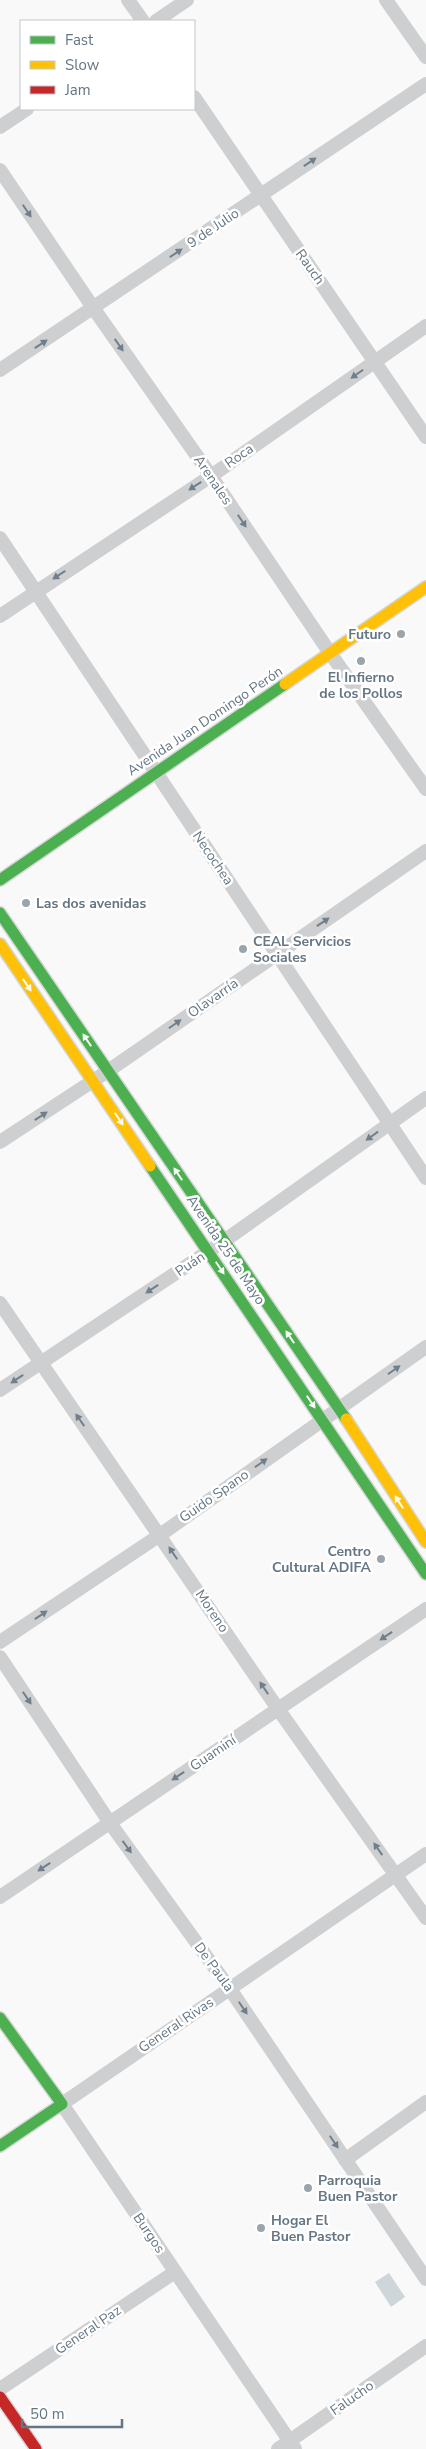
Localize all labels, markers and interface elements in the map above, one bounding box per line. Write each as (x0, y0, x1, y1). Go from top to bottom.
legend (20, 20, 195, 110)
text: Fast (65, 30, 94, 50)
text: Slow (65, 55, 100, 75)
text: Jam (64, 80, 91, 100)
one-way arrow (303, 157, 317, 167)
one-way arrow (22, 204, 32, 218)
street label: 9 de Julio (183, 204, 243, 252)
street label: Rauch (291, 246, 329, 288)
one-way arrow (169, 248, 183, 258)
one-way arrow (114, 338, 124, 352)
one-way arrow (34, 339, 47, 349)
one-way arrow (350, 369, 364, 379)
street label: Roca (221, 439, 257, 473)
street label: Arenales (189, 451, 237, 509)
one-way arrow (188, 482, 202, 491)
one-way arrow (237, 515, 247, 528)
one-way arrow (52, 571, 66, 580)
place label: Futuro (348, 625, 391, 644)
marker: Futuro (395, 628, 407, 640)
marker: El Infierno de los Pollos (355, 655, 367, 667)
street label: Avenida Juan Domingo Perón (124, 662, 286, 780)
place label: El Infierno de los Pollos (319, 668, 403, 703)
street label: Necochea (188, 827, 238, 889)
place label: Las dos avenidas (36, 894, 146, 913)
marker: Las dos avenidas (20, 897, 32, 909)
one-way arrow (316, 917, 330, 927)
place label: CEAL Servicios Sociales (253, 932, 351, 967)
marker: CEAL Servicios Sociales (237, 943, 249, 955)
street label: Olavarría (184, 974, 242, 1022)
one-way arrow (23, 978, 32, 991)
one-way arrow (168, 1019, 182, 1029)
one-way arrow (82, 1033, 92, 1047)
one-way arrow (34, 1111, 47, 1120)
one-way arrow (114, 1112, 124, 1126)
one-way arrow (365, 1131, 378, 1141)
one-way arrow (173, 1168, 183, 1181)
street label: Avenida 25 de Mayo (182, 1191, 270, 1309)
street label: Puán (171, 1247, 209, 1281)
one-way arrow (215, 1261, 225, 1274)
one-way arrow (146, 1284, 159, 1294)
one-way arrow (285, 1331, 295, 1344)
one-way arrow (387, 1365, 401, 1375)
one-way arrow (10, 1374, 24, 1384)
one-way arrow (307, 1395, 316, 1409)
one-way arrow (75, 1413, 85, 1426)
one-way arrow (254, 1458, 268, 1468)
street label: Guido Spano (175, 1465, 253, 1527)
one-way arrow (395, 1495, 404, 1508)
place label: Centro Cultural ADIFA (272, 1542, 372, 1577)
one-way arrow (168, 1547, 178, 1560)
marker: Centro Cultural ADIFA (375, 1553, 387, 1565)
street label: Moreno (191, 1586, 233, 1636)
one-way arrow (34, 1610, 47, 1620)
one-way arrow (379, 1631, 392, 1641)
one-way arrow (259, 1681, 269, 1695)
one-way arrow (22, 1691, 32, 1705)
street label: Guaminí (186, 1730, 240, 1775)
one-way arrow (172, 1771, 185, 1781)
one-way arrow (122, 1840, 132, 1854)
one-way arrow (373, 1842, 383, 1856)
one-way arrow (37, 1863, 51, 1872)
street label: De Paula (190, 1938, 238, 1996)
street label: General Rivas (135, 1993, 218, 2057)
one-way arrow (238, 2001, 247, 2014)
one-way arrow (329, 2136, 338, 2149)
place label: Parroquia Buen Pastor (318, 2171, 398, 2206)
marker: Parroquia Buen Pastor (302, 2182, 314, 2194)
street label: Burgos (129, 2209, 170, 2257)
place label: Hogar El Buen Pastor (271, 2211, 351, 2246)
marker: Hogar El Buen Pastor (255, 2222, 267, 2234)
street label: General Paz (51, 2301, 125, 2359)
street label: Falucho (326, 2376, 378, 2420)
scale bar (22, 2396, 122, 2428)
text: 50 m (30, 2404, 65, 2424)

